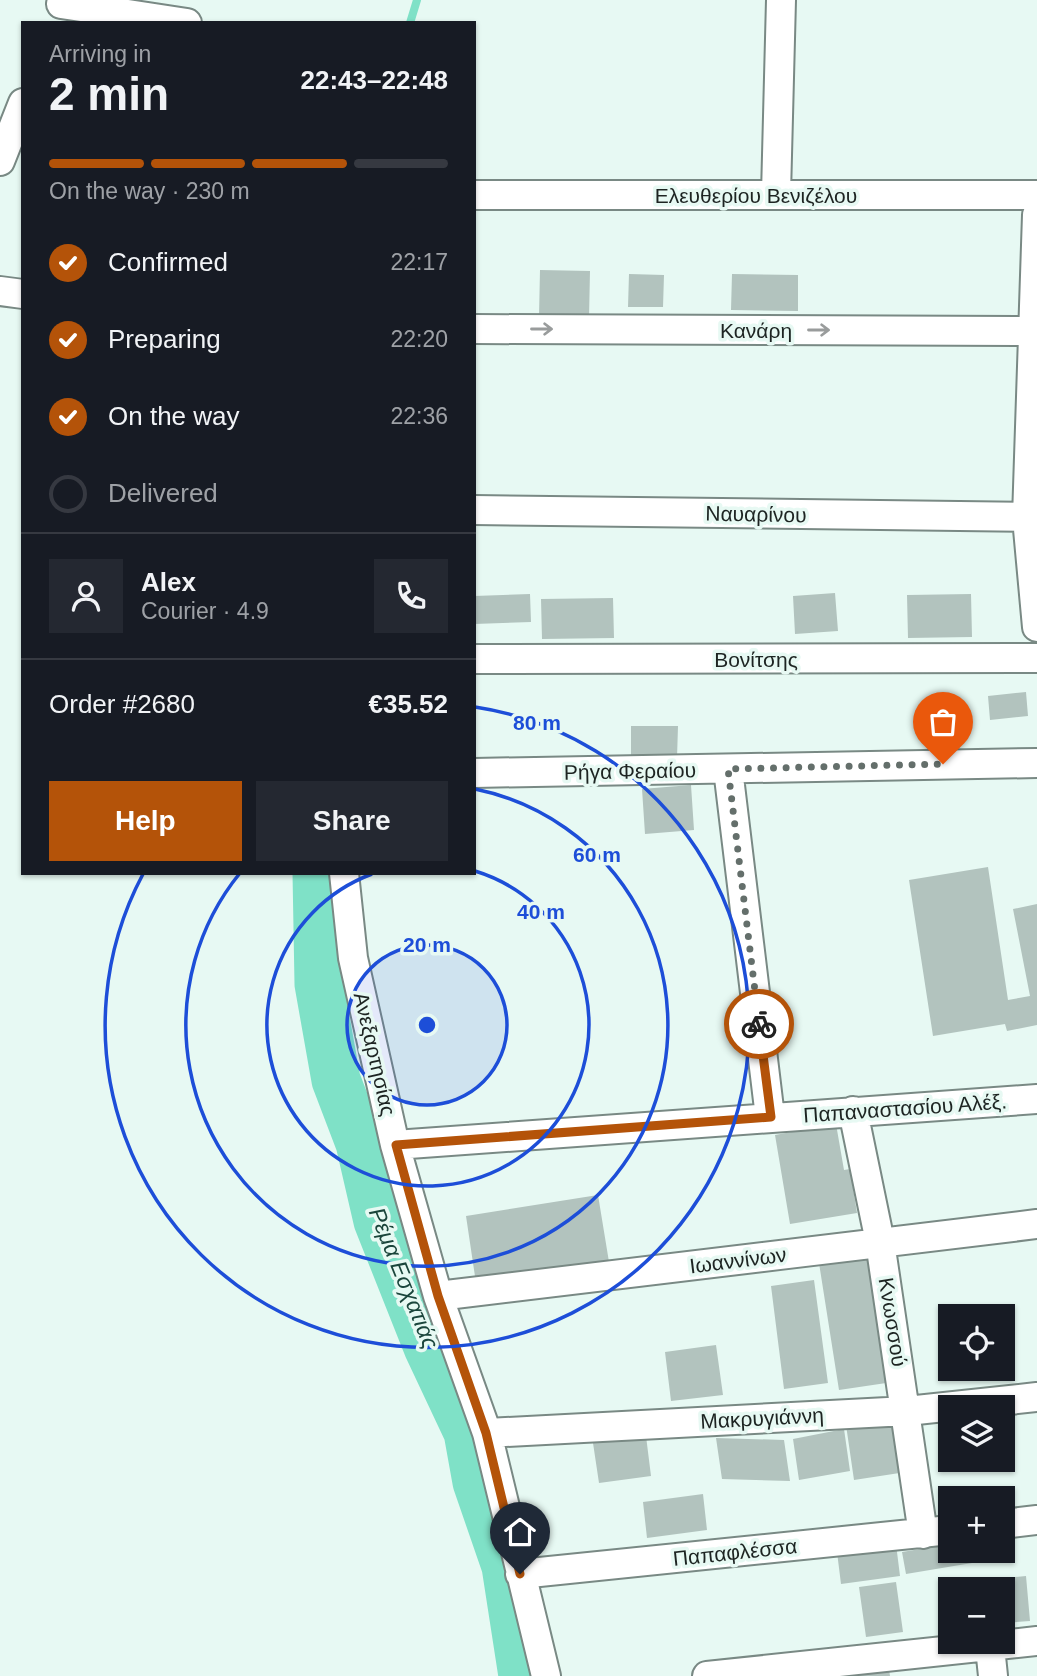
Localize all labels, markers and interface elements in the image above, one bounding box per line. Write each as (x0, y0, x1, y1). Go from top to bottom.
text: Arriving in (49, 41, 151, 67)
text: 22:43–22:48 (301, 65, 448, 95)
text: 2 min (49, 68, 169, 120)
text: On the way · 230 m (49, 178, 250, 204)
street label: Ελευθερίου Βενιζέλου (655, 184, 857, 207)
icon: check (49, 244, 87, 282)
text: Confirmed (108, 247, 228, 277)
text: 22:17 (390, 249, 448, 275)
street label: Κανάρη (720, 319, 792, 342)
icon: check (49, 321, 87, 359)
one-way arrow (531, 322, 554, 336)
one-way arrow (807, 323, 830, 337)
text: Preparing (108, 324, 221, 354)
text: 22:20 (390, 326, 448, 352)
icon: check (49, 398, 87, 436)
text: On the way (108, 401, 240, 431)
text: 22:36 (390, 403, 448, 429)
text: Delivered (108, 478, 218, 508)
street label: Ναυαρίνου (705, 502, 807, 526)
button: person (49, 559, 123, 633)
button: phone (374, 559, 448, 633)
text: Alex (141, 567, 196, 597)
text: Courier · 4.9 (141, 598, 269, 624)
street label: Βονίτσης (714, 648, 798, 671)
text: Order #2680 (49, 689, 195, 719)
text: €35.52 (368, 689, 448, 719)
pin (913, 692, 973, 764)
icon: bag (924, 703, 962, 741)
text: 80 m (513, 711, 561, 734)
street label: Ρήγα Φεραίου (564, 758, 696, 784)
button: Help (49, 781, 242, 861)
button: Share (256, 781, 448, 861)
text: 60 m (573, 843, 621, 866)
text: 40 m (517, 900, 565, 923)
text: 20 m (403, 933, 451, 956)
courier (724, 989, 794, 1059)
street label: Ανεξαρτησίας (350, 990, 400, 1118)
icon: bike (740, 1005, 778, 1043)
centre of rings (415, 1013, 439, 1037)
street label: Παπαναστασίου Αλέξ. (802, 1089, 1008, 1127)
water label: Ρέμα Εσχατιάς (364, 1204, 444, 1353)
street label: Ιωαννίνων (688, 1243, 788, 1277)
street label: Κνωσσού (875, 1276, 911, 1368)
map controls (938, 1304, 1015, 1654)
button: locate (938, 1304, 1015, 1381)
button: layers (938, 1395, 1015, 1472)
street label: Μακρυγιάννη (700, 1403, 824, 1433)
button: + (938, 1486, 1015, 1563)
pin (490, 1502, 550, 1574)
icon: home (501, 1513, 539, 1551)
street label: Παπαφλέσσα (672, 1534, 798, 1570)
button: − (938, 1577, 1015, 1654)

